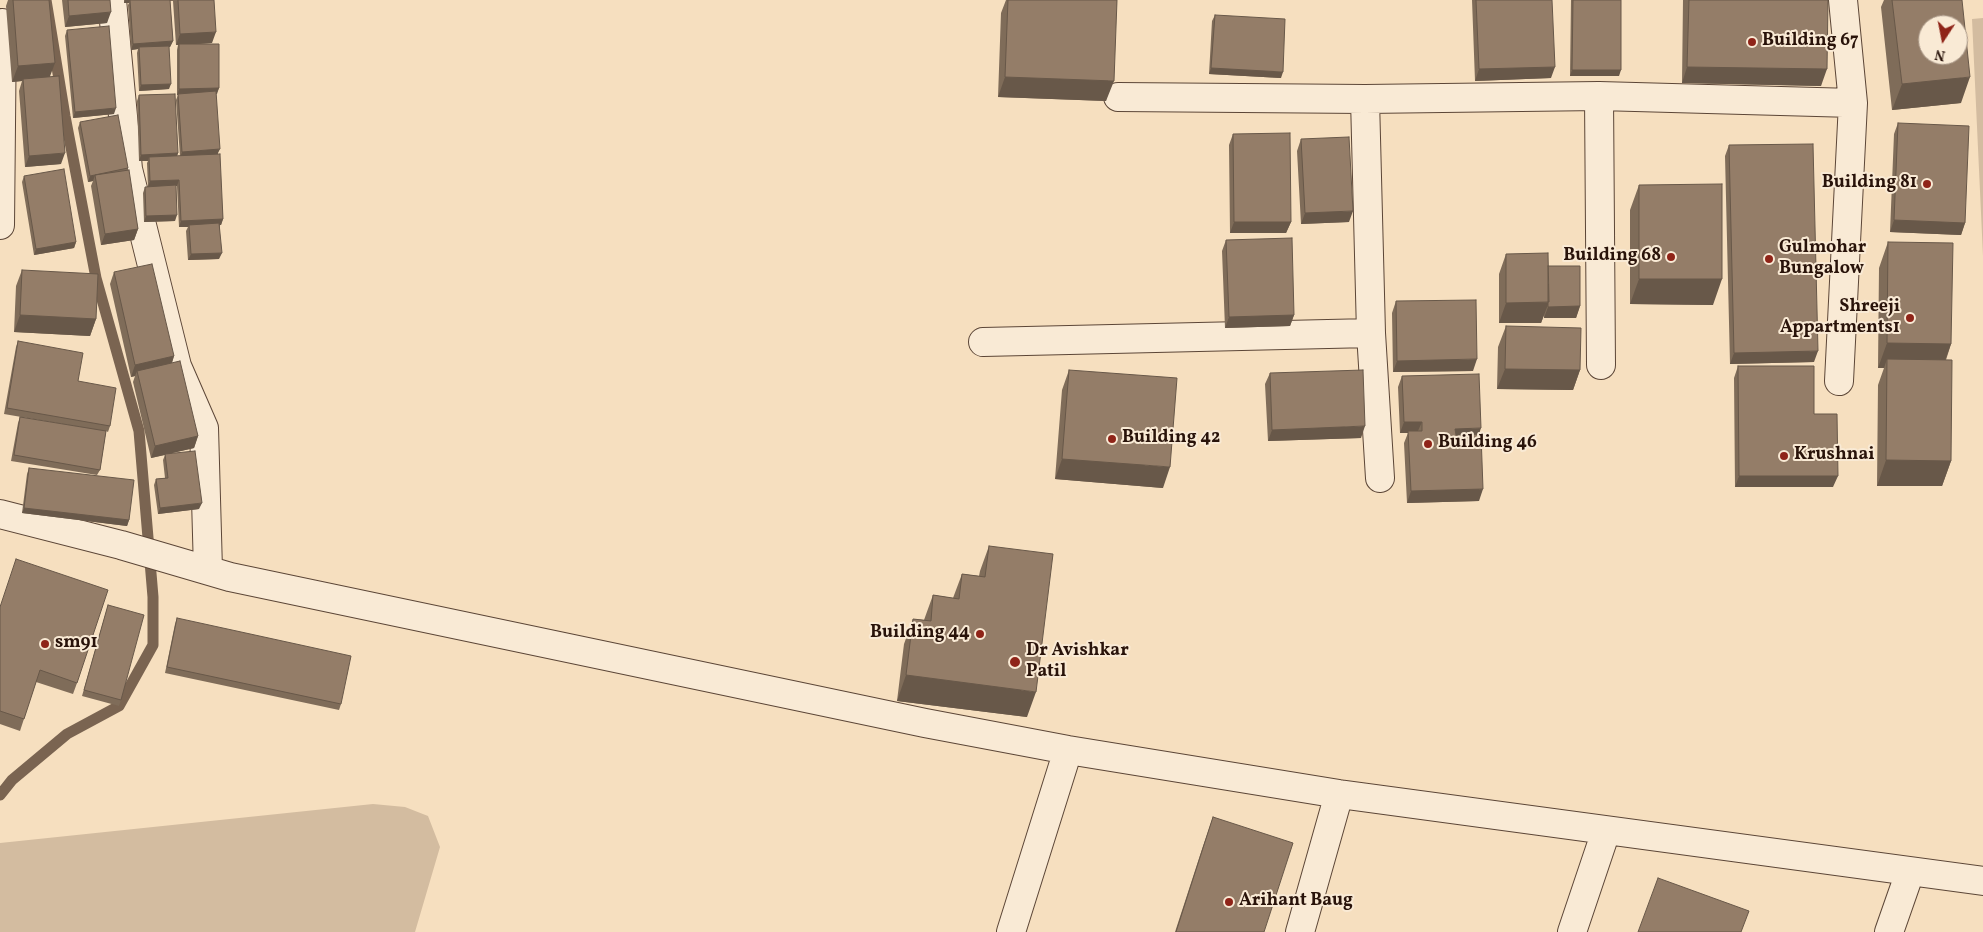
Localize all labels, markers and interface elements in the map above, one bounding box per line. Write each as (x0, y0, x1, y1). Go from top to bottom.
north arrow (1918, 15, 1968, 65)
place label: Building 67 (1762, 31, 1859, 53)
marker: Building 67 (1746, 36, 1758, 48)
text: N (1933, 44, 1947, 65)
place label: Building 81 (1822, 173, 1917, 195)
marker: Building 81 (1921, 178, 1933, 190)
place label: Gulmohar Bungalow (1779, 238, 1866, 280)
place label: Building 68 (1563, 246, 1661, 268)
marker: Building 68 (1665, 251, 1677, 263)
marker: Gulmohar Bungalow (1763, 253, 1775, 265)
place label: Shreeji Appartments1 (1780, 297, 1900, 340)
marker: Shreeji Appartments1 (1904, 312, 1916, 324)
place label: Building 42 (1122, 428, 1220, 450)
marker: Building 42 (1106, 433, 1118, 445)
place label: Building 46 (1438, 433, 1537, 455)
marker: Building 46 (1422, 438, 1434, 450)
place label: Krushnai (1794, 445, 1875, 467)
marker: Krushnai (1778, 450, 1790, 462)
place label: Building 44 (870, 623, 970, 645)
marker: Building 44 (974, 628, 986, 640)
place label: sm91 (55, 633, 98, 655)
marker: sm91 (39, 638, 51, 650)
place label: Dr Avishkar Patil (1026, 641, 1129, 684)
marker: Dr Avishkar Patil (1008, 655, 1022, 669)
place label: Arihant Baug (1239, 891, 1353, 913)
marker: Arihant Baug (1223, 896, 1235, 908)

